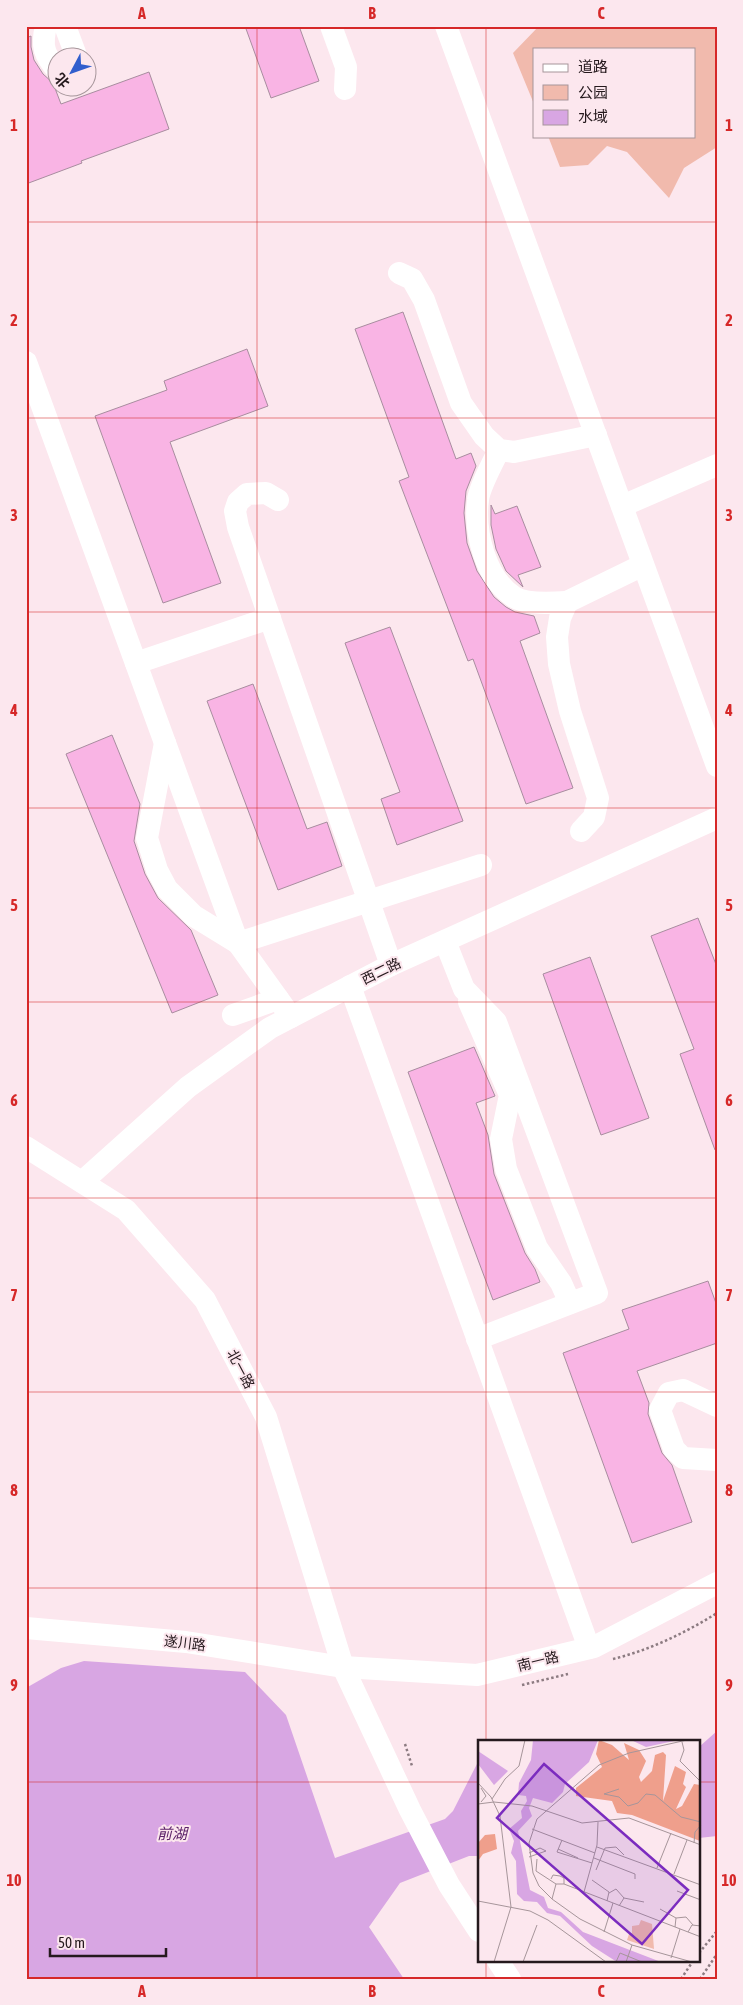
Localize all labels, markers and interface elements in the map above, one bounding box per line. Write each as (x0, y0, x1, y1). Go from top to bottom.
text: A (137, 4, 146, 22)
text: B (368, 4, 376, 22)
text: C (597, 4, 605, 22)
north arrow (48, 48, 98, 98)
legend (533, 48, 696, 138)
text: 道路 (578, 58, 608, 75)
text: 北 (52, 70, 73, 91)
text: 公园 (578, 84, 608, 101)
text: 水域 (578, 108, 608, 125)
text: 1 (10, 116, 18, 134)
text: 1 (725, 116, 733, 134)
text: 2 (10, 311, 18, 329)
text: 2 (725, 311, 733, 329)
text: 3 (10, 506, 18, 524)
text: 3 (725, 506, 733, 524)
text: 4 (9, 701, 18, 719)
text: 4 (724, 701, 733, 719)
text: 5 (10, 896, 18, 914)
text: 5 (725, 896, 733, 914)
street label: 西二路 (359, 955, 403, 987)
text: 6 (10, 1091, 18, 1109)
text: 6 (725, 1091, 733, 1109)
text: 7 (10, 1286, 18, 1304)
text: 7 (725, 1286, 733, 1304)
street label: 北一路 (224, 1347, 258, 1391)
text: 8 (10, 1481, 18, 1499)
text: 8 (725, 1481, 733, 1499)
street label: 遂川路 (163, 1633, 207, 1653)
street label: 南一路 (516, 1648, 560, 1674)
text: 9 (10, 1676, 18, 1694)
text: 9 (725, 1676, 733, 1694)
inset map (478, 1740, 700, 1962)
water label: 前湖 (157, 1825, 189, 1842)
text: 10 (6, 1871, 22, 1889)
text: 10 (721, 1871, 737, 1889)
scale bar (50, 1925, 166, 1957)
text: 50 m (58, 1934, 85, 1951)
text: A (137, 1982, 146, 2000)
text: B (368, 1982, 376, 2000)
text: C (597, 1982, 605, 2000)

